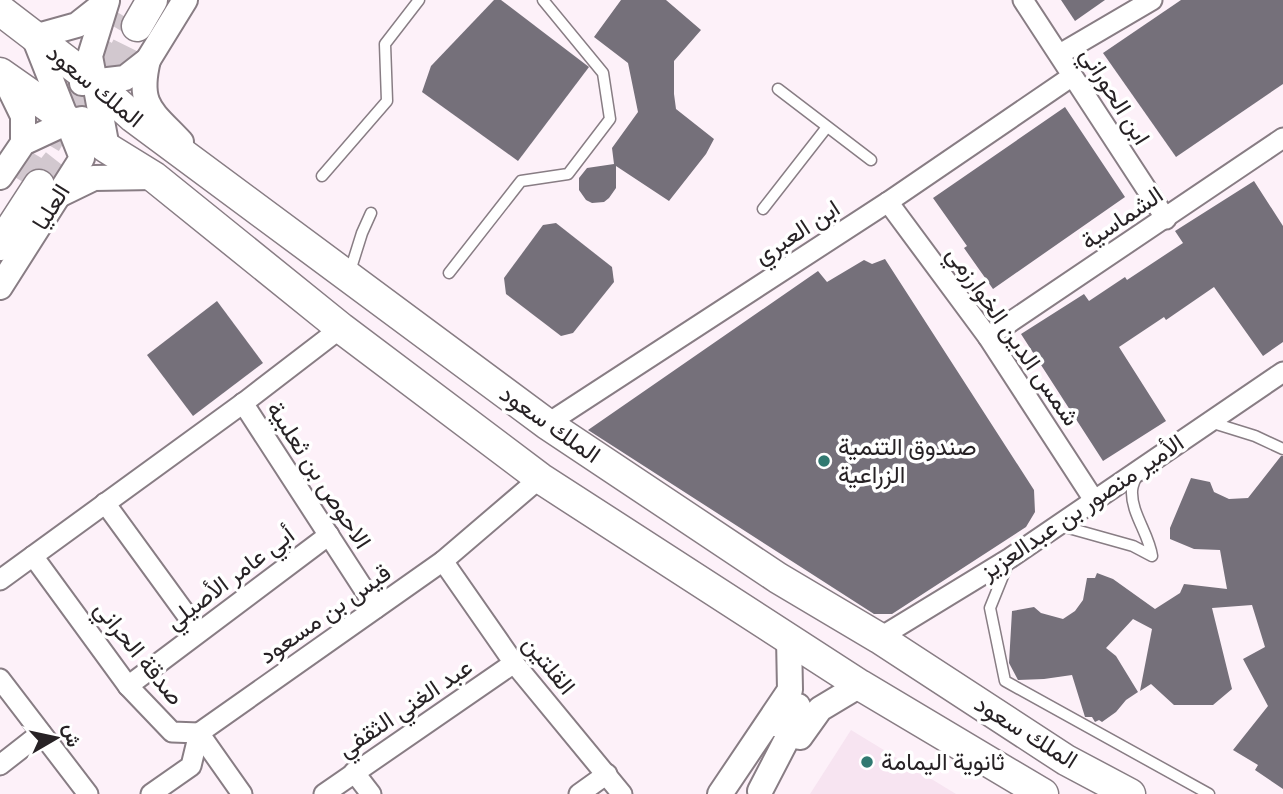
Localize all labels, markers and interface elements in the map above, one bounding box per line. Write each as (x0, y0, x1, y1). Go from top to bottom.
street label: الملك سعود (40, 39, 149, 134)
street label: ابن الحوراني (1070, 42, 1156, 153)
street label: العليا (26, 179, 76, 235)
street label: الشماسية (1076, 180, 1168, 256)
street label: ابن العبري (749, 194, 848, 274)
street label: شمس الدين الخوارزمي (936, 241, 1085, 434)
street label: الملك سعود (494, 379, 606, 470)
street label: الاحوص بن ثعلبية (260, 396, 377, 554)
street label: الأمير منصور بن عبدالعزيز (974, 429, 1190, 587)
place label: صندوق التنمية الزراعية (838, 433, 977, 490)
marker: صندوق التنمية الزراعية (816, 453, 832, 469)
street label: أبي عامر الأصيلي (160, 520, 303, 639)
street label: قيس بن مسعود (254, 558, 397, 670)
street label: صدقة الحراني (84, 595, 190, 714)
street label: القلتين (517, 630, 581, 700)
street label: عبد الغني الثقفي (333, 653, 480, 767)
street label: الملك سعود (969, 689, 1083, 776)
north arrow (21, 703, 91, 773)
text: ش (59, 722, 85, 749)
place label: ثانوية اليمامة (881, 748, 1005, 777)
marker: ثانوية اليمامة (859, 754, 875, 770)

